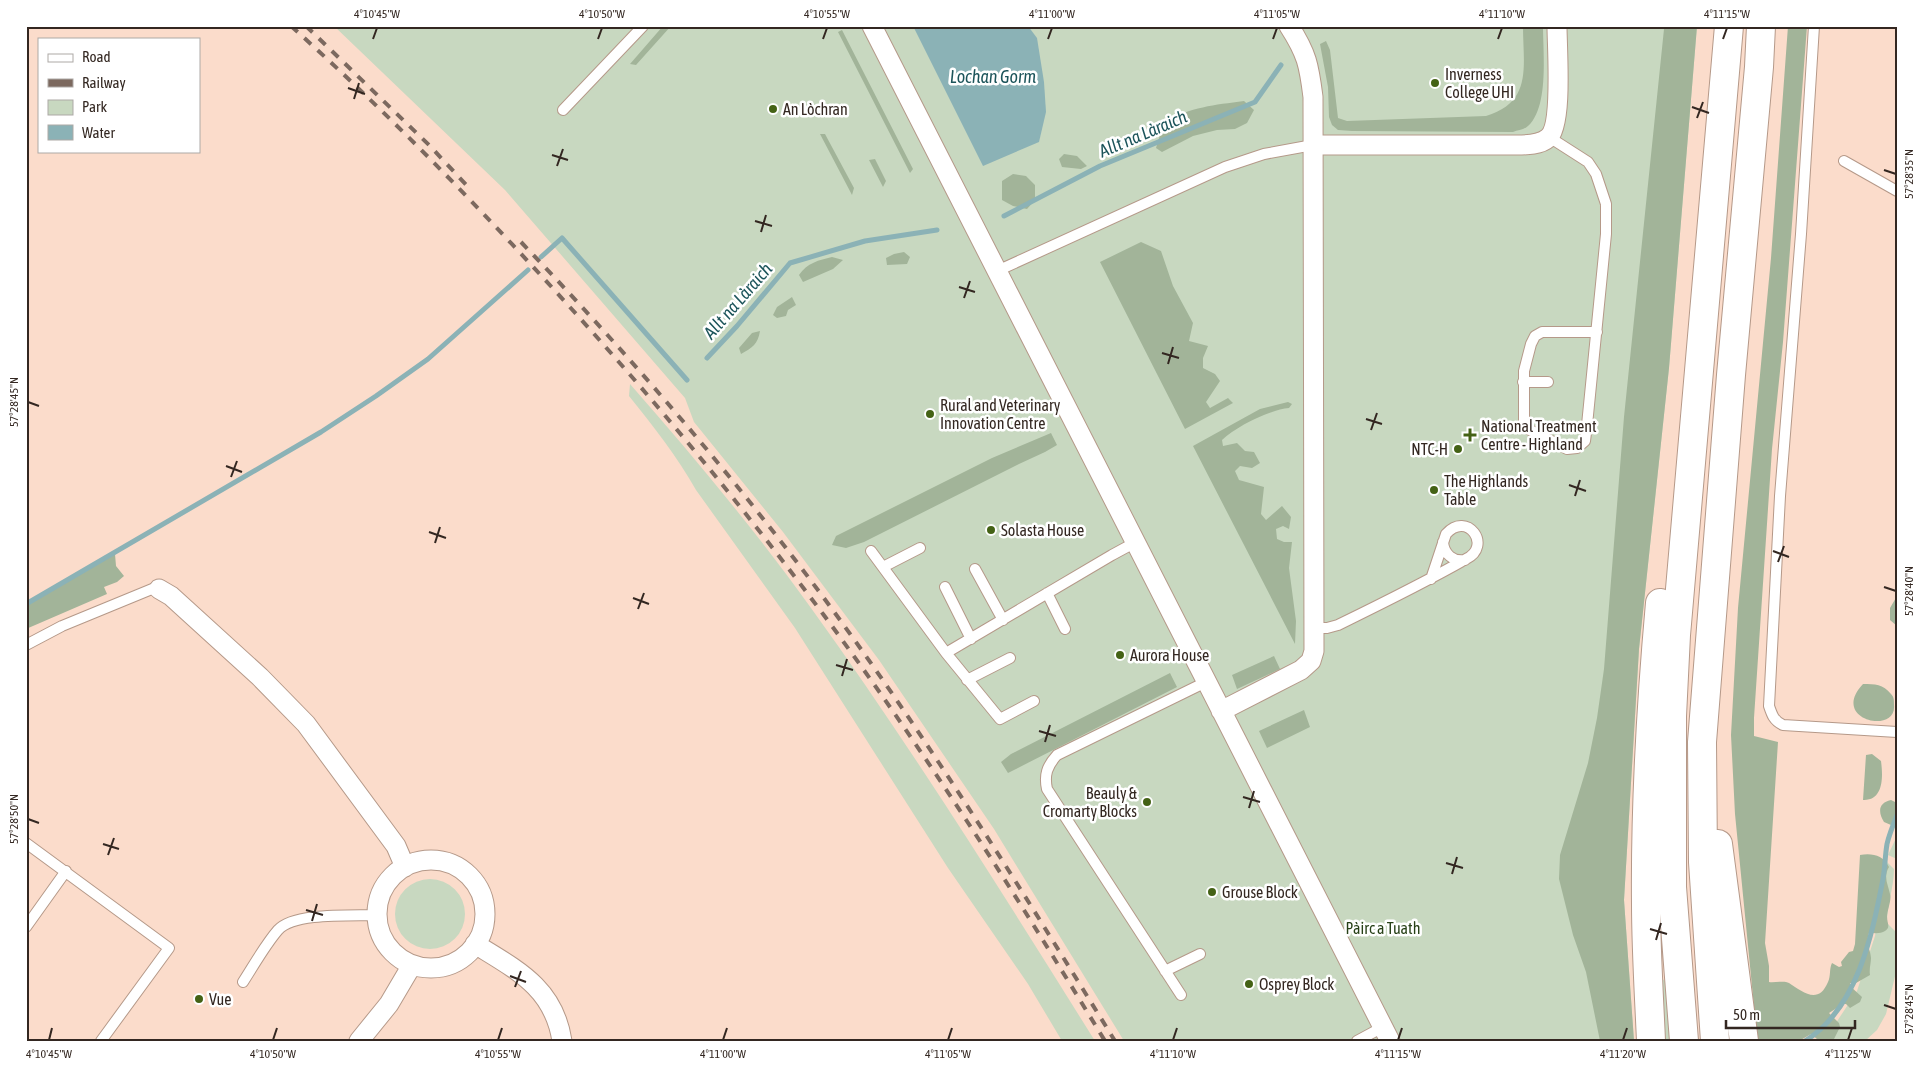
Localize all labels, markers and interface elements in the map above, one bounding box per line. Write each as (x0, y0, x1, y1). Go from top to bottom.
text: 4°10'45"W (354, 7, 400, 21)
text: 4°10'50"W (579, 7, 625, 21)
text: 4°10'55"W (804, 7, 850, 21)
text: 4°11'00"W (1029, 7, 1075, 21)
text: 4°11'05"W (1254, 7, 1300, 21)
text: 4°11'10"W (1479, 7, 1525, 21)
text: 4°11'15"W (1704, 7, 1750, 21)
legend (38, 38, 200, 152)
text: Road (82, 48, 111, 65)
place label: Inverness College UHI (1445, 65, 1514, 102)
water label: Lochan Gorm (950, 66, 1036, 87)
text: Railway (82, 74, 126, 91)
marker: Inverness College UHI (1429, 77, 1441, 89)
text: Park (82, 98, 107, 115)
place label: An Lòchran (783, 100, 848, 118)
marker: An Lòchran (767, 103, 779, 115)
water label: Allt na Làraich (1095, 105, 1190, 162)
text: Water (82, 124, 115, 141)
text: 57°28'35"N (1902, 149, 1916, 199)
water label: Allt na Làraich (698, 258, 776, 344)
text: 57°28'45"N (7, 377, 21, 427)
place label: Rural and Veterinary Innovation Centre (940, 396, 1061, 432)
marker: Rural and Veterinary Innovation Centre (924, 408, 936, 420)
place label: National Treatment Centre - Highland (1481, 417, 1597, 454)
marker: National Treatment Centre - Highland (1463, 428, 1477, 442)
place label: NTC-H (1411, 440, 1448, 458)
marker: NTC-H (1452, 443, 1464, 455)
place label: The Highlands Table (1444, 472, 1529, 508)
marker: The Highlands Table (1428, 484, 1440, 496)
place label: Solasta House (1001, 521, 1084, 539)
marker: Solasta House (985, 524, 997, 536)
text: 57°28'40"N (1902, 566, 1916, 616)
place label: Aurora House (1130, 646, 1209, 664)
marker: Aurora House (1114, 649, 1126, 661)
place label: Beauly & Cromarty Blocks (1043, 784, 1138, 821)
text: 57°28'50"N (7, 794, 21, 844)
marker: Beauly & Cromarty Blocks (1141, 796, 1153, 808)
place label: Grouse Block (1222, 883, 1298, 901)
marker: Grouse Block (1206, 886, 1218, 898)
park label: Pàirc a Tuath (1346, 919, 1420, 937)
place label: Osprey Block (1259, 975, 1334, 994)
marker: Osprey Block (1243, 978, 1255, 990)
text: 57°28'45"N (1902, 984, 1916, 1034)
place label: Vue (209, 990, 232, 1008)
marker: Vue (193, 993, 205, 1005)
scale bar (1726, 997, 1854, 1029)
text: 50 m (1733, 1006, 1760, 1023)
text: 4°10'45"W (26, 1047, 72, 1061)
text: 4°10'50"W (250, 1047, 296, 1061)
text: 4°10'55"W (475, 1047, 521, 1061)
text: 4°11'00"W (700, 1047, 746, 1061)
text: 4°11'05"W (925, 1047, 971, 1061)
text: 4°11'10"W (1150, 1047, 1196, 1061)
text: 4°11'15"W (1375, 1047, 1421, 1061)
text: 4°11'20"W (1600, 1047, 1646, 1061)
text: 4°11'25"W (1825, 1047, 1871, 1061)

